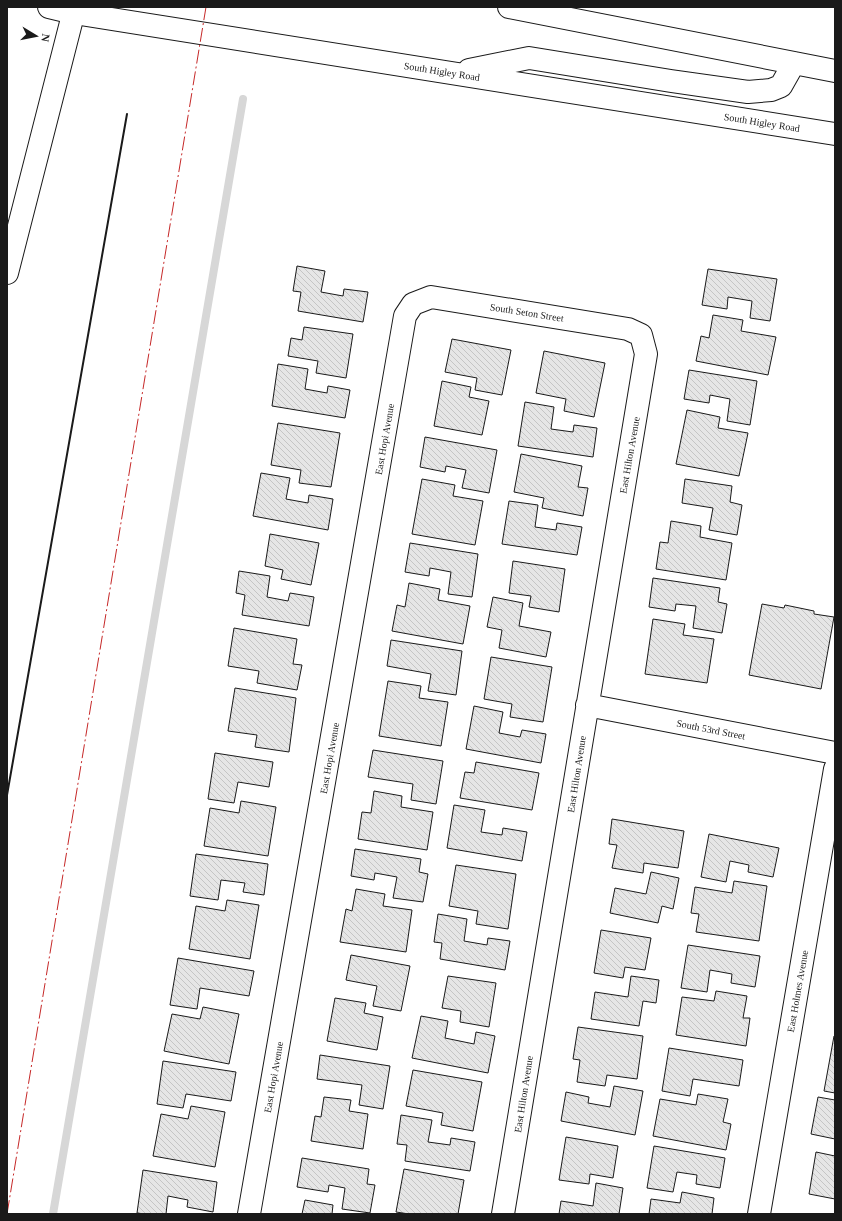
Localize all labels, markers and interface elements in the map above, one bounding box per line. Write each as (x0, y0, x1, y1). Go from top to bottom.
north arrow (16, 16, 56, 56)
text: N (39, 33, 52, 43)
street label: South Higley Road (403, 60, 481, 83)
street label: South Higley Road (723, 111, 801, 134)
street label: South Seton Street (489, 301, 565, 324)
street label: East Hopi Avenue (373, 402, 396, 476)
street label: East Hilton Avenue (617, 415, 642, 494)
street label: South 53rd Street (675, 717, 747, 742)
street label: East Hopi Avenue (318, 721, 341, 795)
street label: East Hilton Avenue (565, 734, 588, 813)
street label: East Holmes Avenue (785, 949, 810, 1033)
street label: East Hopi Avenue (262, 1040, 285, 1114)
street label: East Hilton Avenue (512, 1054, 535, 1133)

